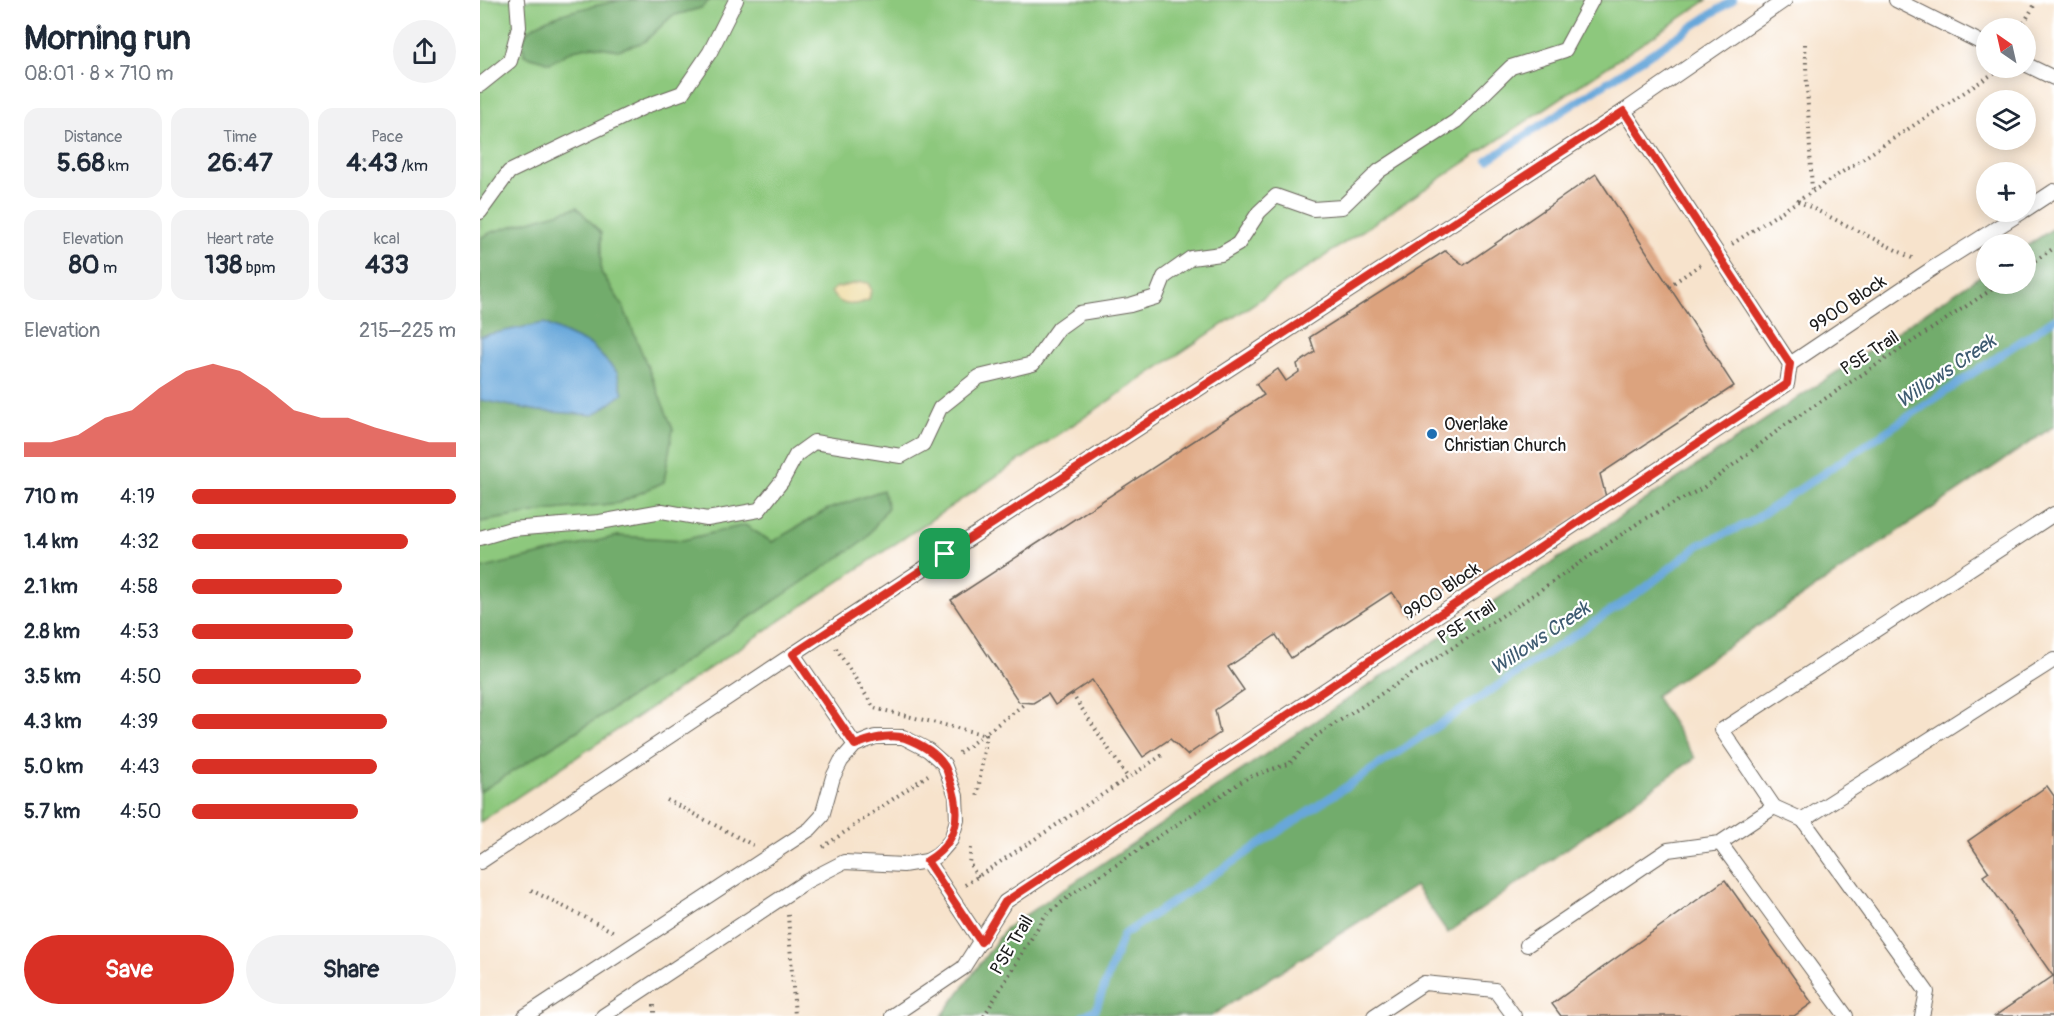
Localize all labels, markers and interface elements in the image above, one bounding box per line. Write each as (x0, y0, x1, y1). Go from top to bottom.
text: Morning run (24, 18, 191, 59)
north arrow (1976, 18, 2036, 78)
map controls (1976, 18, 2036, 294)
button: share (393, 20, 456, 83)
text: 08:01 · 8 × 710 m (24, 61, 174, 86)
button: layers (1976, 90, 2036, 150)
text: Distance (64, 127, 122, 147)
text: Time (223, 127, 257, 147)
text: Pace (371, 127, 403, 147)
text: 5.68 (57, 147, 105, 179)
text: 26:47 (207, 147, 273, 179)
text: 4:43 (346, 147, 398, 179)
text: km (105, 156, 129, 176)
text: /km (398, 156, 428, 176)
button: + (1976, 162, 2036, 222)
text: Elevation (63, 229, 123, 249)
text: Heart rate (206, 229, 274, 249)
text: kcal (374, 229, 400, 249)
button: − (1976, 234, 2036, 294)
text: 80 (69, 249, 100, 281)
text: 138 (205, 249, 242, 281)
text: 433 (365, 249, 409, 281)
text: m (100, 258, 117, 278)
text: bpm (242, 258, 275, 278)
street label: 9900 Block (1805, 270, 1891, 338)
text: Elevation (24, 318, 100, 343)
text: 215–225 m (359, 318, 456, 343)
street label: PSE Trail (1836, 326, 1904, 380)
water label: Willows Creek (1891, 328, 2002, 413)
place label: Overlake Christian Church (1444, 413, 1566, 457)
marker: Overlake Christian Church (1425, 427, 1439, 441)
text: 710 m (24, 484, 78, 509)
text: 4:19 (120, 484, 155, 509)
pin (919, 528, 970, 579)
text: 1.4 km (24, 529, 78, 554)
text: 4:32 (120, 529, 159, 554)
icon: arrive (928, 537, 961, 570)
street label: 9900 Block (1399, 557, 1485, 625)
text: 2.1 km (24, 574, 78, 599)
text: 4:58 (120, 574, 158, 599)
street label: PSE Trail (1433, 595, 1501, 649)
water label: Willows Creek (1485, 595, 1596, 680)
text: 2.8 km (24, 619, 80, 644)
text: 4:53 (120, 619, 159, 644)
text: 3.5 km (24, 664, 81, 689)
text: 4:50 (120, 664, 161, 689)
text: 4.3 km (24, 709, 82, 734)
text: 4:39 (120, 709, 158, 734)
text: 5.0 km (24, 754, 83, 779)
text: 4:43 (120, 754, 160, 779)
text: 5.7 km (24, 799, 80, 824)
text: 4:50 (120, 799, 161, 824)
street label: PSE Trail (985, 911, 1039, 979)
button: Save (24, 935, 234, 1004)
button: Share (246, 935, 456, 1004)

